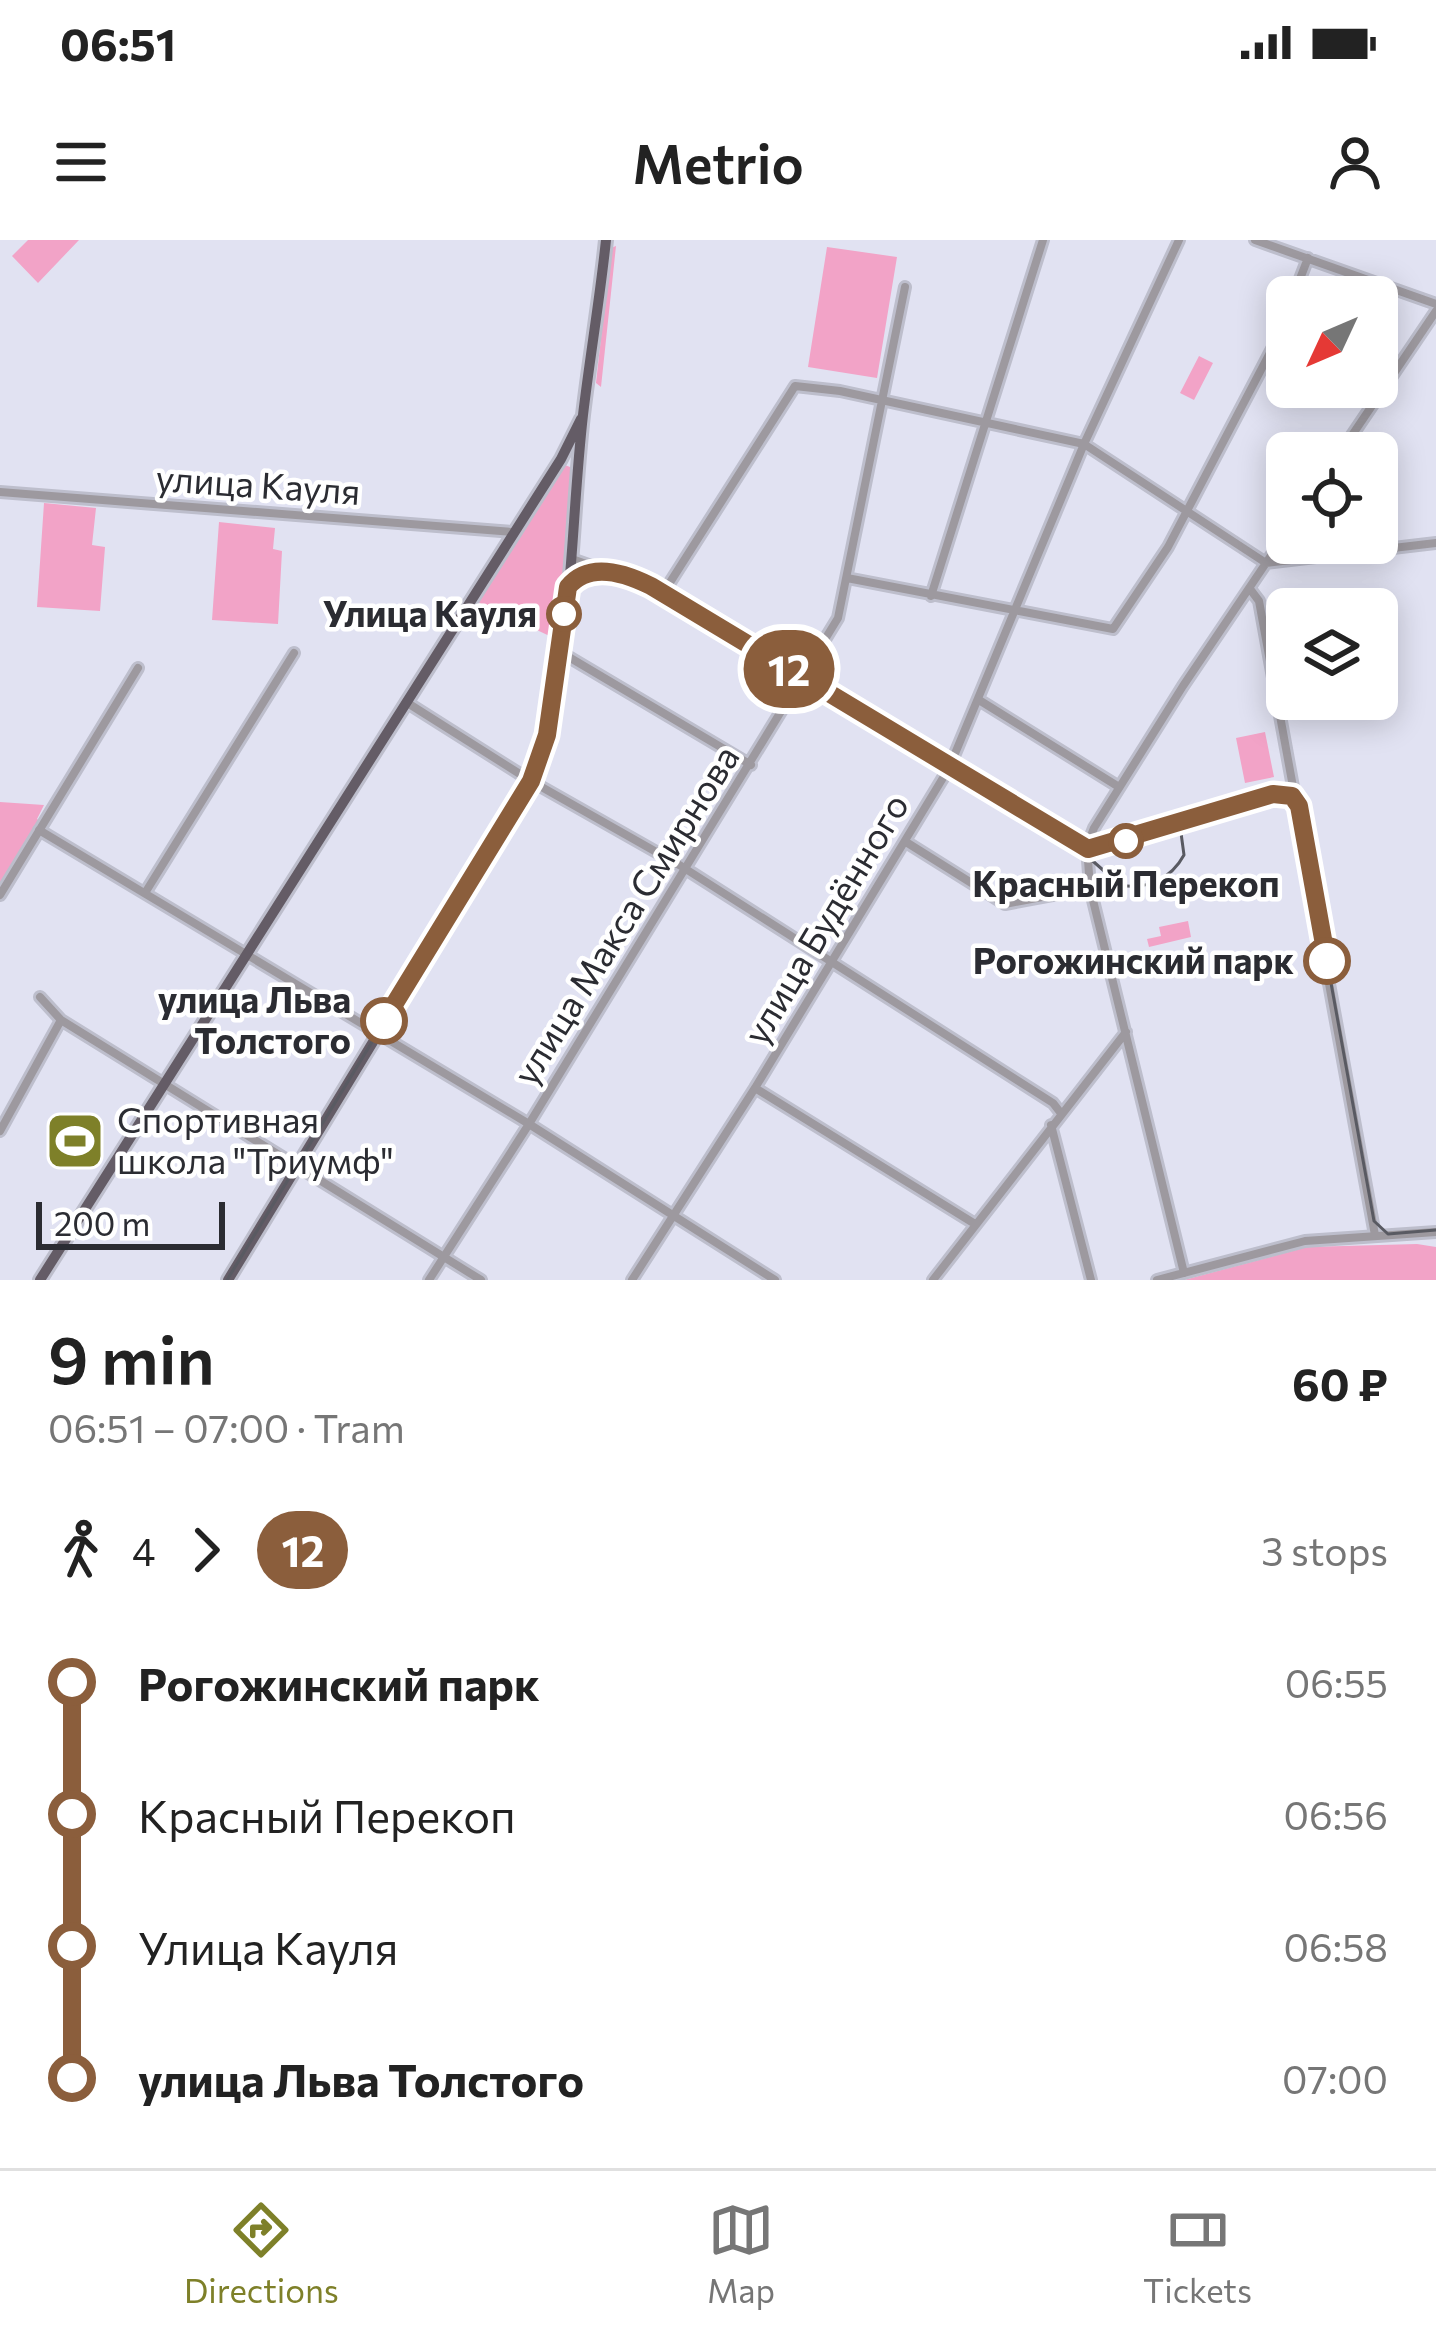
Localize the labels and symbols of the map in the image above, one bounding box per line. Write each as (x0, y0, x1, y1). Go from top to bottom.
north arrow (1266, 276, 1398, 408)
street label: улица Кауля (154, 454, 362, 512)
place label: Улица Кауля (323, 590, 537, 634)
marker: Улица Кауля (548, 598, 580, 630)
line badge: 12 (735, 630, 843, 708)
street label: улица Макса Смирнова (502, 736, 747, 1092)
street label: улица Будённого (732, 785, 916, 1051)
marker: Красный Перекоп (1110, 825, 1142, 857)
place label: Красный Перекоп (972, 860, 1280, 904)
place label: Рогожинский парк (973, 937, 1294, 981)
marker: Рогожинский парк (1305, 939, 1349, 983)
place label: улица Льва Толстого (158, 976, 351, 1061)
marker: улица Льва Толстого (362, 999, 406, 1043)
place label: Спортивная школа "Триумф" (117, 1096, 394, 1181)
sports icon: Спортивная школа "Триумф" (44, 1110, 106, 1172)
scale bar (36, 1196, 225, 1249)

